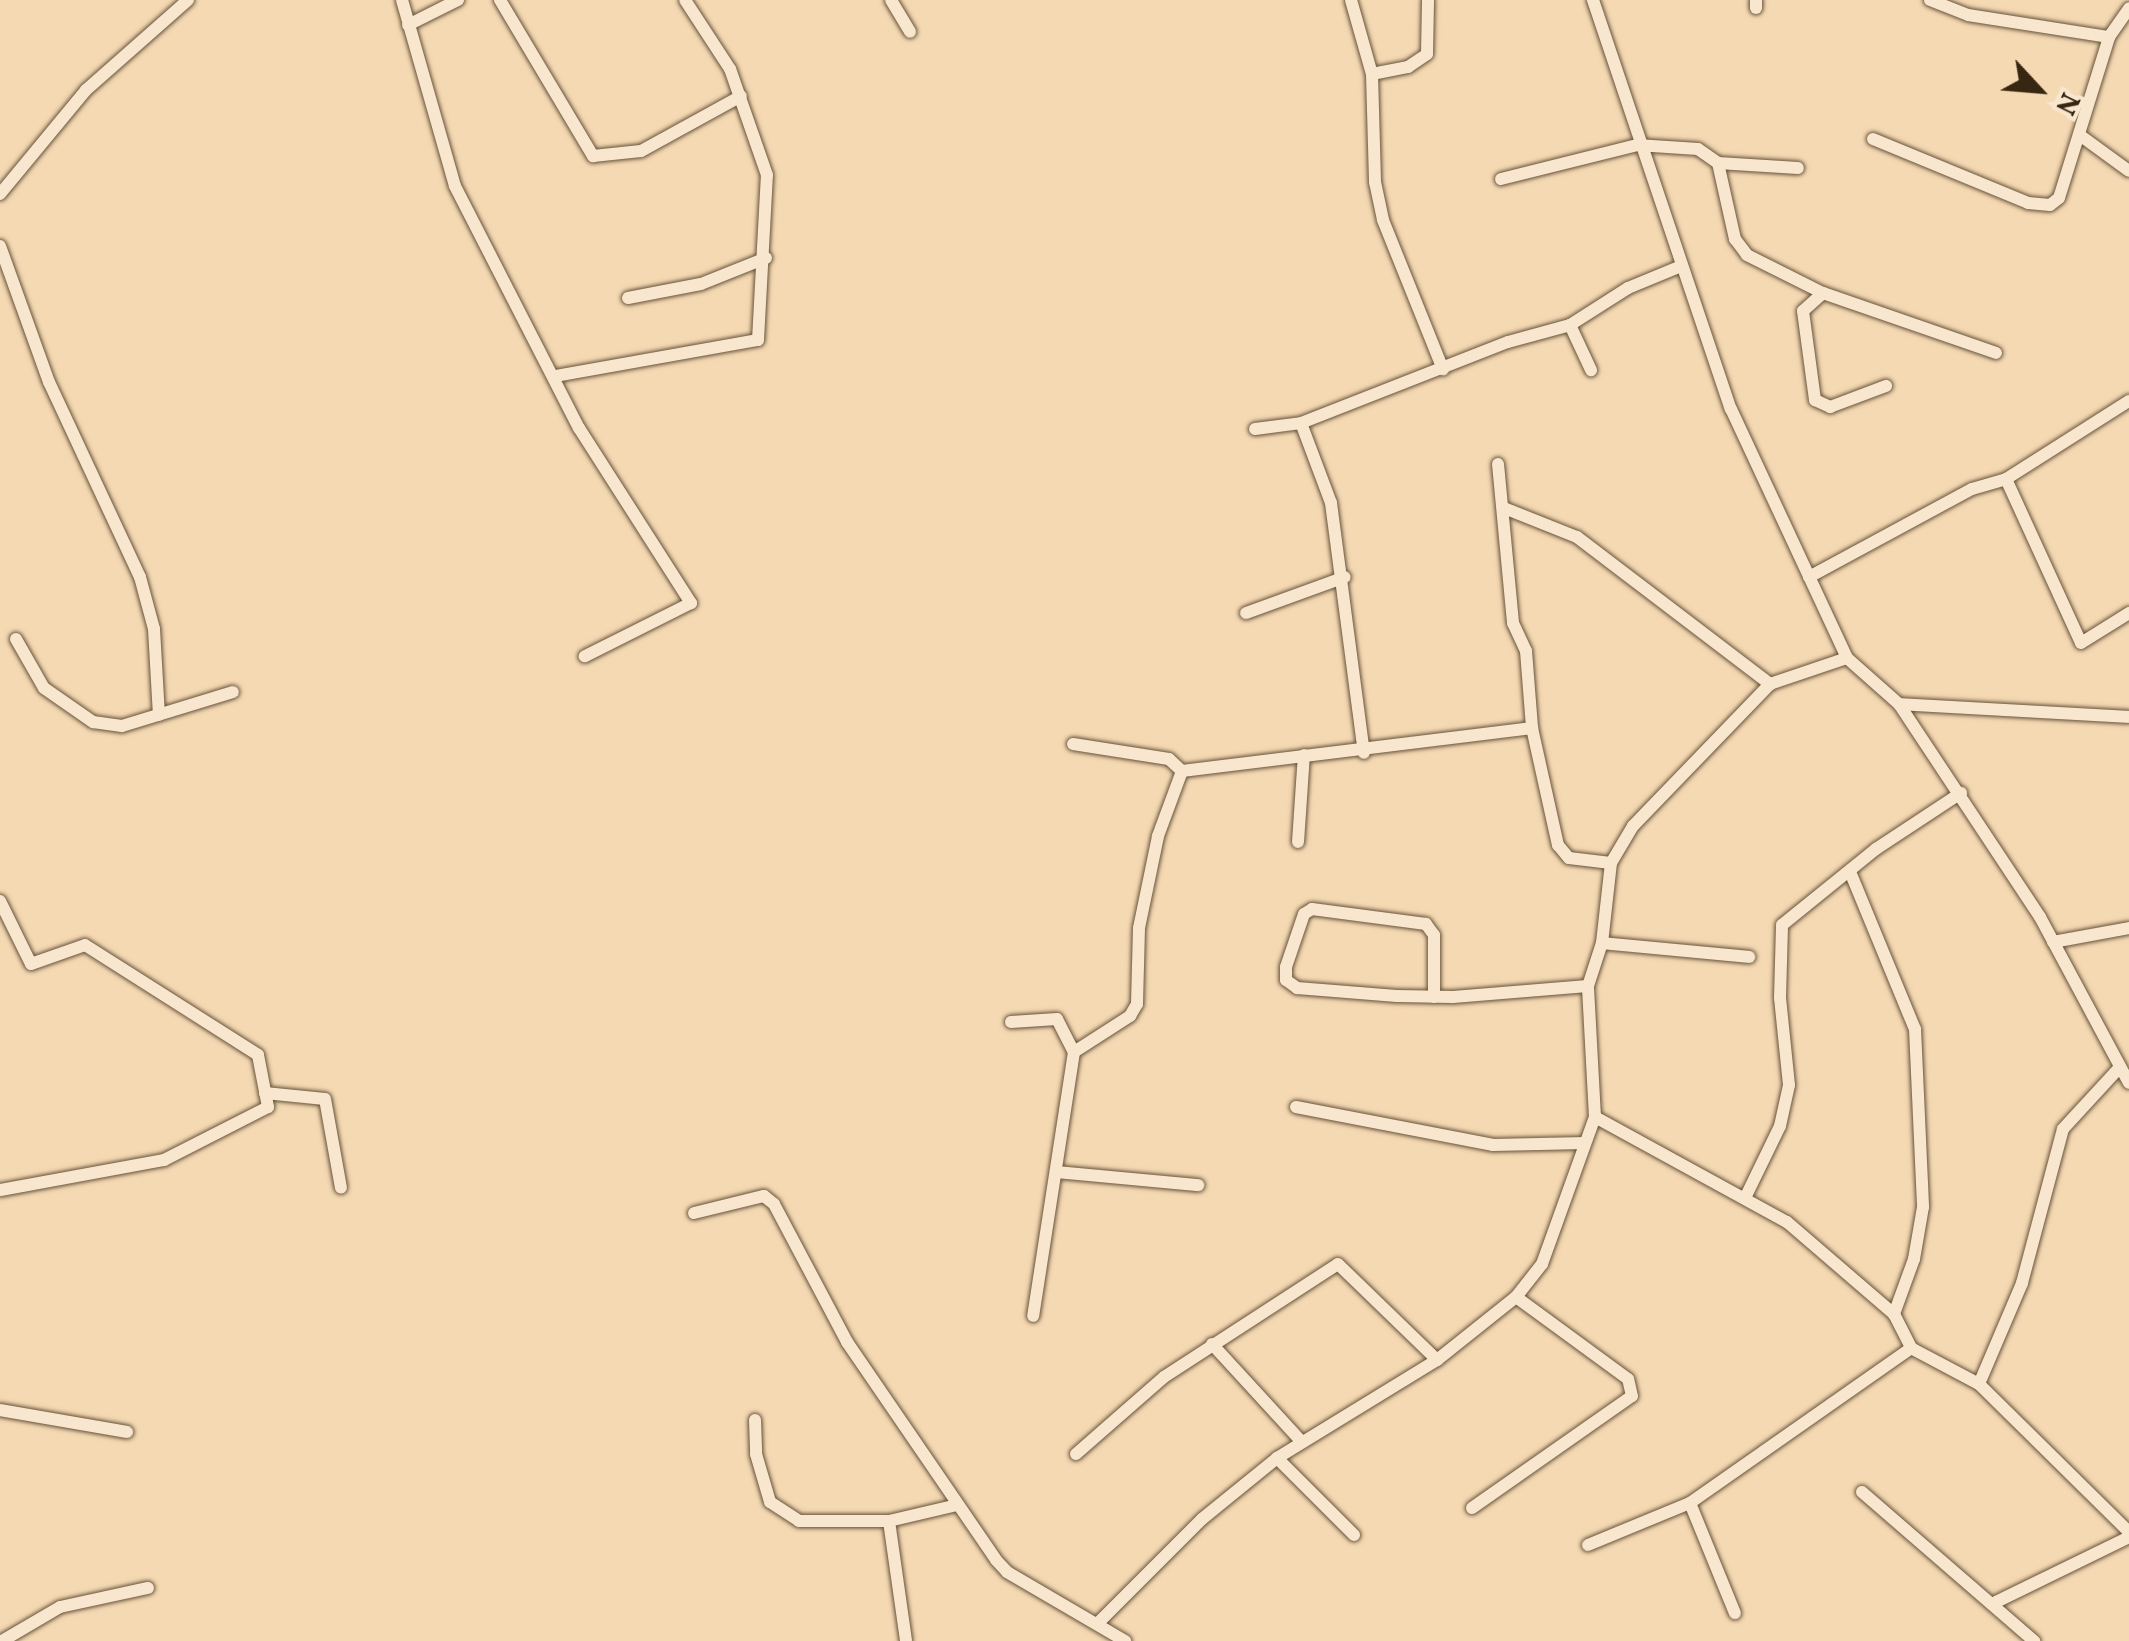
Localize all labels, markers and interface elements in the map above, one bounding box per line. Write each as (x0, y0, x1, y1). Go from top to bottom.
north arrow (1989, 40, 2089, 140)
text: N (2044, 86, 2088, 121)

